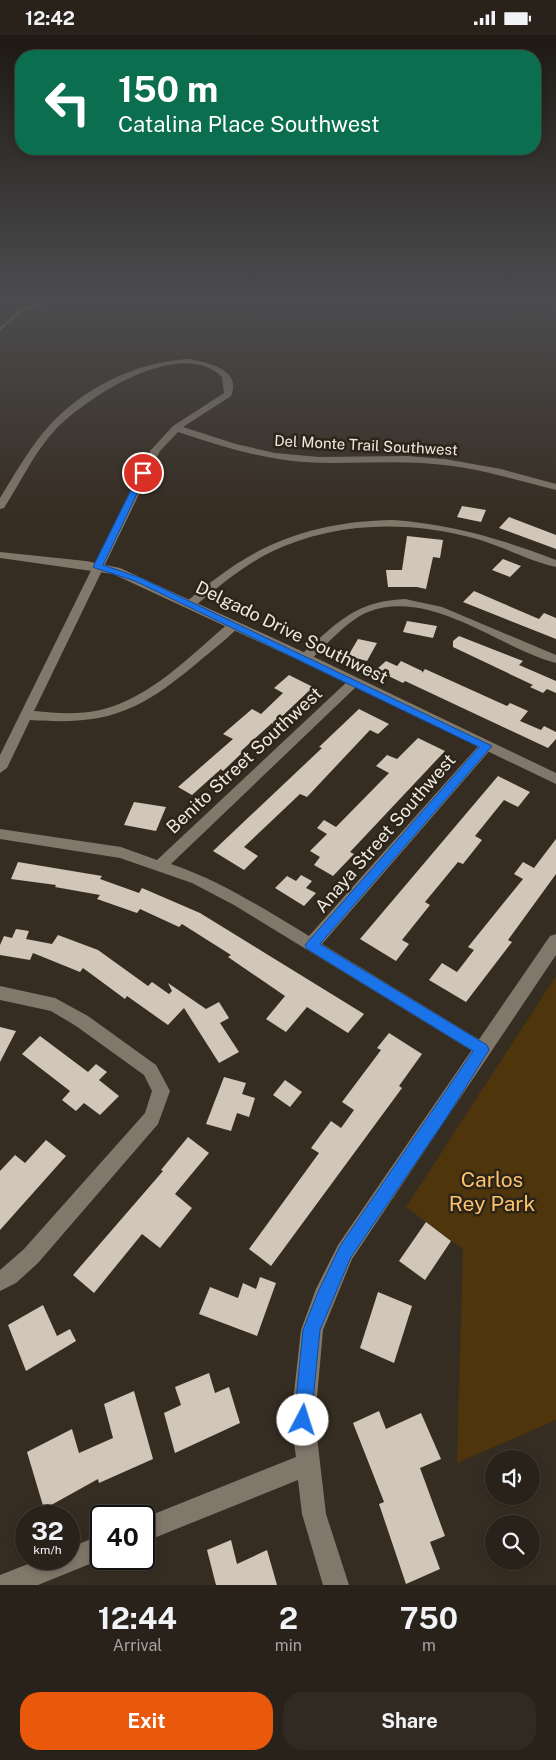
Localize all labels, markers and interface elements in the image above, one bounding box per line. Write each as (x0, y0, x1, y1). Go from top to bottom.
text: 12:42 (25, 7, 75, 29)
text: 150 m (118, 69, 218, 110)
icon: left (35, 70, 100, 135)
text: Catalina Place Southwest (118, 111, 379, 137)
street label: Del Monte Trail Southwest (274, 432, 458, 458)
pin (122, 452, 164, 494)
icon: arrive (129, 459, 157, 487)
street label: Delgado Drive Southwest (192, 576, 392, 688)
street label: Benito Street Southwest (162, 682, 326, 838)
street label: Anaya Street Southwest (310, 749, 460, 917)
park label: Carlos Rey Park (449, 1167, 536, 1216)
position arrow (276, 1393, 328, 1445)
map controls (485, 1450, 540, 1570)
button: sound (485, 1450, 540, 1505)
speed limit sign: 40 (90, 1505, 155, 1570)
button: search (485, 1515, 540, 1570)
text: 32 (31, 1516, 64, 1546)
text: km/h (33, 1543, 62, 1557)
text: 12:44 (98, 1600, 177, 1636)
text: 2 (279, 1600, 298, 1636)
text: 750 (400, 1600, 458, 1636)
text: Arrival (113, 1636, 162, 1655)
text: min (275, 1636, 302, 1655)
text: m (422, 1636, 436, 1655)
button: Exit (20, 1692, 273, 1750)
button: Share (283, 1692, 536, 1750)

